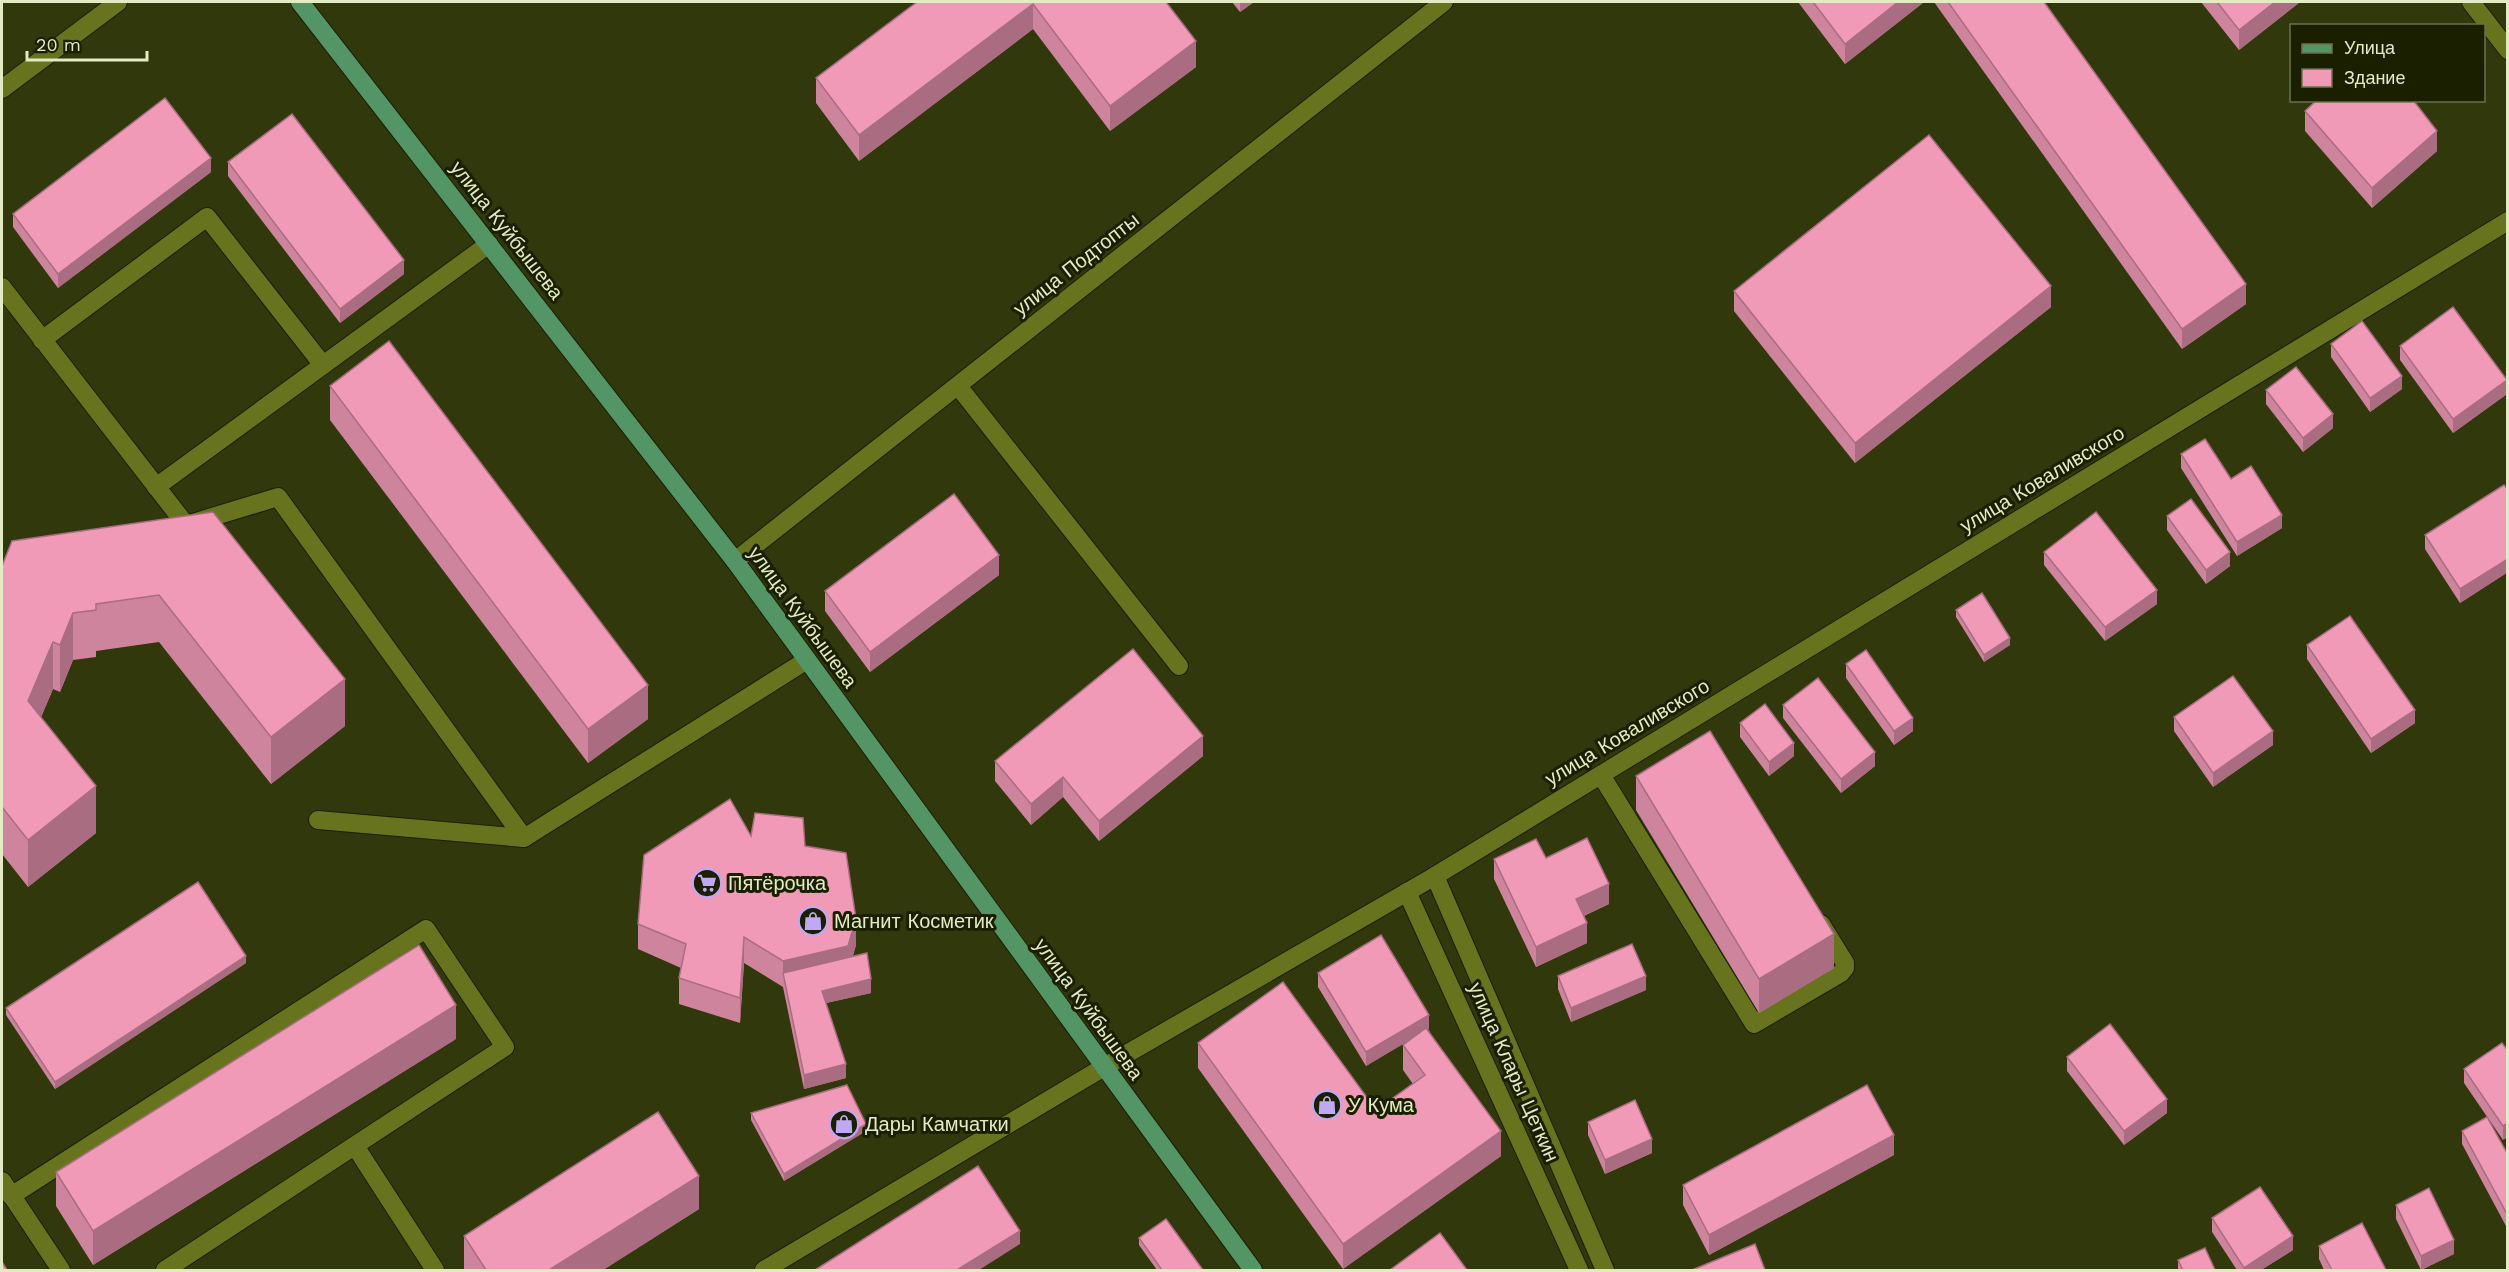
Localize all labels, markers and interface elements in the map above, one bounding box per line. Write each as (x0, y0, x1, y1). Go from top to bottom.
scale bar (27, 24, 147, 62)
legend (2290, 24, 2485, 102)
text: 20 m (36, 34, 81, 55)
text: Улица (2344, 37, 2396, 58)
text: Здание (2344, 67, 2405, 88)
street label: улица Куйбышева (445, 156, 569, 305)
street label: улица Подтопты (1008, 207, 1144, 321)
street label: улица Коваливского (1955, 420, 2129, 538)
street label: улица Куйбышева (744, 542, 863, 693)
street label: улица Коваливского (1540, 673, 1714, 791)
supermarket icon: Пятёрочка (691, 867, 723, 899)
place label: Пятёрочка (728, 871, 827, 895)
shop icon: Магнит Косметик (797, 905, 829, 937)
place label: Магнит Косметик (834, 909, 994, 933)
street label: улица Куйбышева (1030, 934, 1149, 1085)
street label: улица Клары Цеткин (1464, 979, 1564, 1165)
shop icon: У Кума (1311, 1089, 1343, 1121)
place label: У Кума (1348, 1093, 1415, 1117)
shop icon: Дары Камчатки (828, 1108, 860, 1140)
place label: Дары Камчатки (865, 1112, 1009, 1136)

